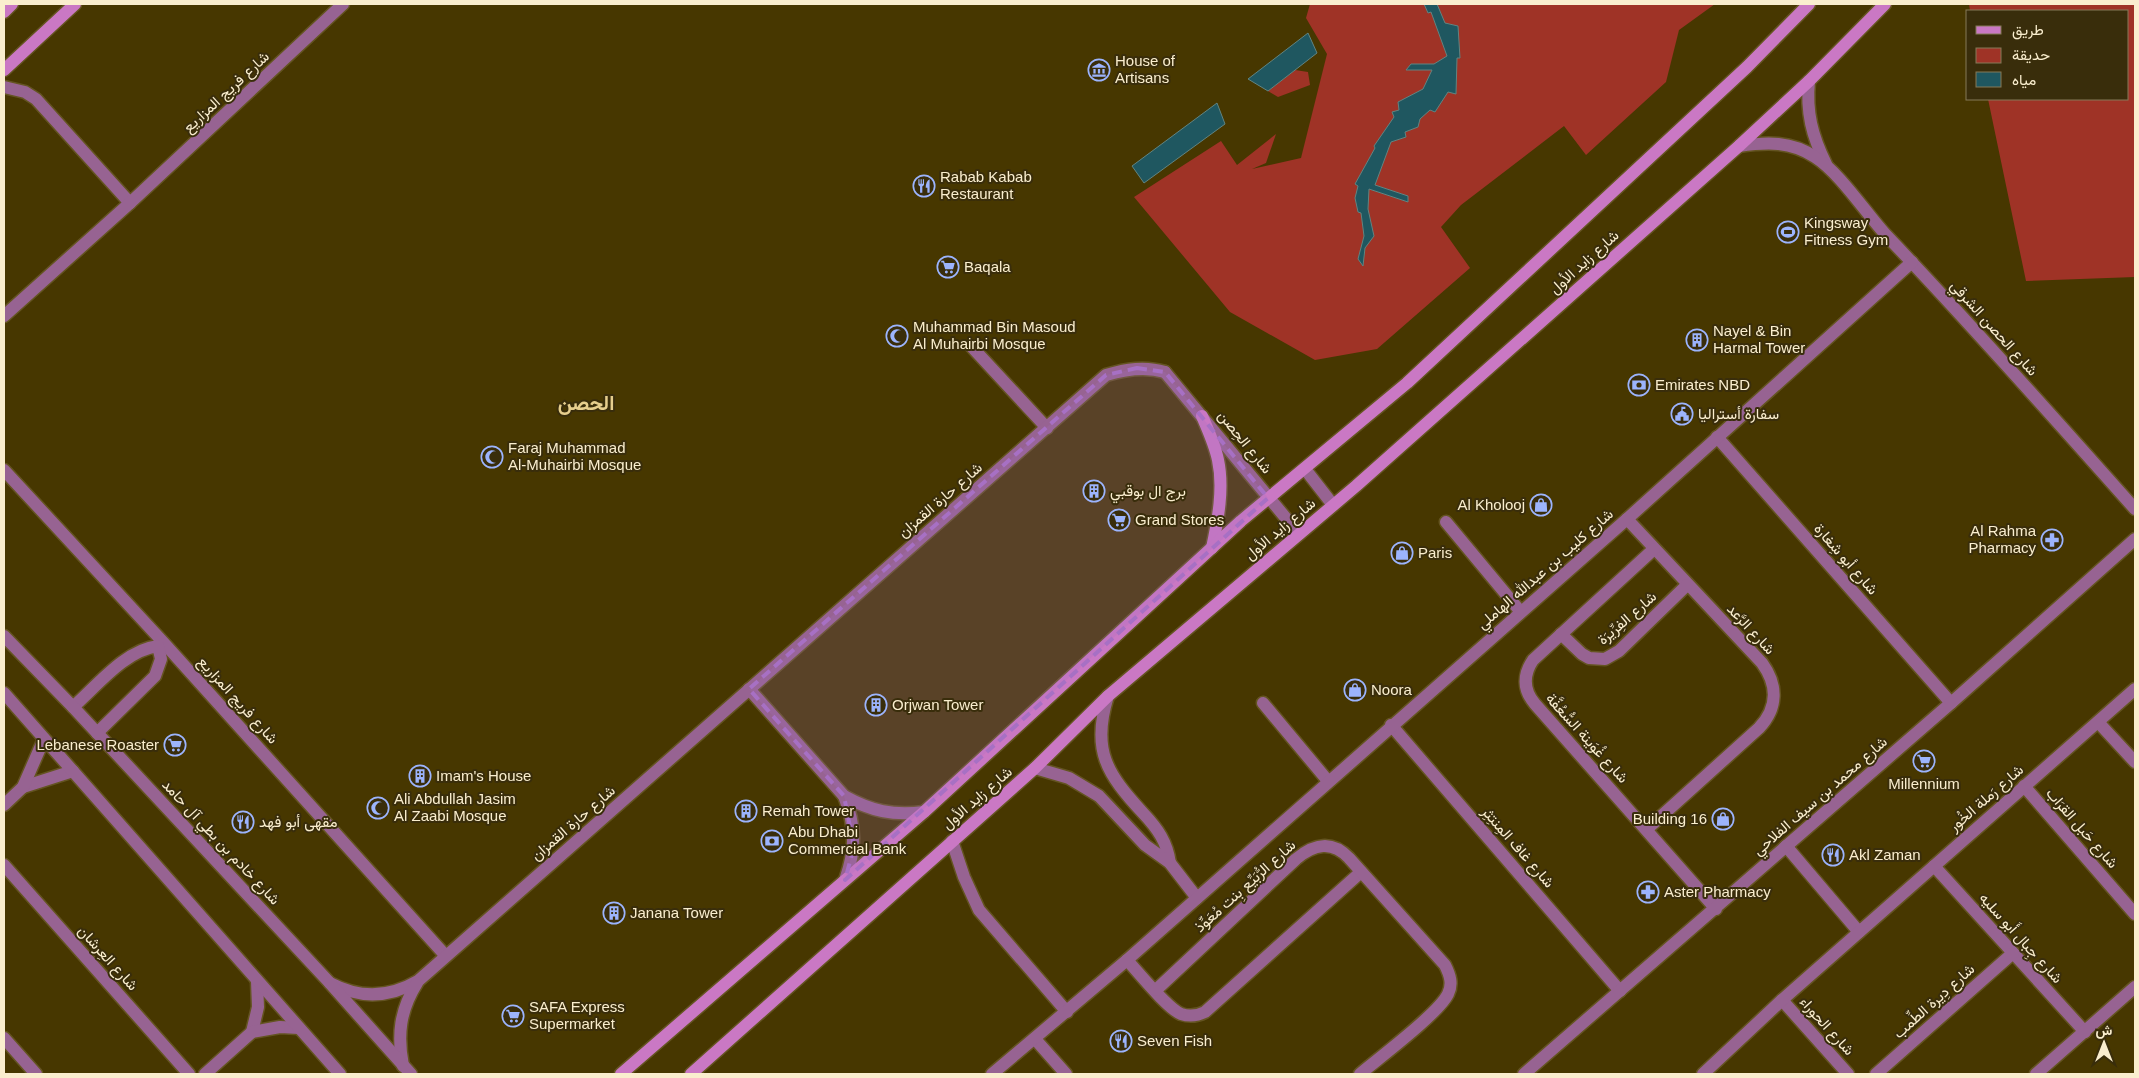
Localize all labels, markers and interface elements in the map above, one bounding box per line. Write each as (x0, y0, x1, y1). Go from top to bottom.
legend (1966, 10, 2129, 100)
text: طريق (2012, 21, 2044, 40)
text: حديقة (2012, 46, 2050, 64)
street label: شارع فريج المزاريع (179, 47, 274, 138)
place label: House of Artisans (1115, 52, 1176, 86)
museum icon: House of Artisans (1087, 58, 1111, 82)
text: مياه (2012, 71, 2036, 89)
place label: Rabab Kabab Restaurant (940, 168, 1032, 202)
restaurant icon: Rabab Kabab Restaurant (912, 174, 936, 198)
place label: Kingsway Fitness Gym (1804, 214, 1888, 248)
sports icon: Kingsway Fitness Gym (1776, 220, 1800, 244)
street label: شارع زايد الأول (1546, 226, 1624, 299)
supermarket icon: Baqala (936, 255, 960, 279)
place label: Baqala (964, 258, 1011, 275)
street label: شارع الحصن الشرقي (1943, 277, 2042, 382)
place label: Muhammad Bin Masoud Al Muhairbi Mosque (913, 318, 1076, 352)
place label: Nayel & Bin Harmal Tower (1713, 322, 1805, 356)
mosque icon: Muhammad Bin Masoud Al Muhairbi Mosque (885, 324, 909, 348)
building icon: Nayel & Bin Harmal Tower (1685, 328, 1709, 352)
bank icon: Emirates NBD (1627, 373, 1651, 397)
place label: Emirates NBD (1655, 376, 1750, 393)
district label: الحصن (558, 392, 614, 415)
public building icon: سفارة أستراليا (1670, 402, 1694, 426)
place label: سفارة أستراليا (1698, 405, 1779, 423)
street label: شارع الحِصن (1213, 407, 1276, 479)
place label: Faraj Muhammad Al-Muhairbi Mosque (508, 439, 641, 473)
mosque icon: Faraj Muhammad Al-Muhairbi Mosque (480, 445, 504, 469)
street label: شارع حارة القمزان (894, 458, 987, 543)
building icon: برج ال بوقبي (1082, 479, 1106, 503)
place label: برج ال بوقبي (1110, 482, 1186, 504)
shop icon: Al Kholooj (1529, 493, 1553, 517)
street label: شارع زايد الأول (1241, 494, 1321, 565)
place label: Al Kholooj (1457, 496, 1525, 513)
street label: شارع كليب بن عبدالله الهاملي (1473, 505, 1619, 636)
supermarket icon: Grand Stores (1107, 508, 1131, 532)
place label: Grand Stores (1135, 511, 1224, 528)
street label: شارع أبو شِغارة (1809, 520, 1882, 600)
place label: Al Rahma Pharmacy (1968, 522, 2037, 556)
pharmacy icon: Al Rahma Pharmacy (2040, 528, 2064, 552)
shop icon: Paris (1390, 541, 1414, 565)
place label: Paris (1418, 544, 1452, 561)
street label: شارع الفِرِّيرَة (1594, 587, 1662, 650)
street label: شارع الرَّعد (1722, 600, 1779, 660)
street label: شارع فريج المزاريع (193, 653, 282, 749)
shop icon: Noora (1343, 678, 1367, 702)
place label: Noora (1371, 681, 1413, 698)
street label: شارع غُوَينة السُّعُفَّة (1540, 689, 1633, 788)
building icon: Orjwan Tower (864, 693, 888, 717)
place label: Orjwan Tower (892, 696, 983, 713)
supermarket icon: Lebanese Roaster (163, 733, 187, 757)
street label: شارع محمد بن سيف الفلاحي (1749, 733, 1894, 862)
place label: Lebanese Roaster (36, 736, 159, 753)
supermarket icon: Millennium (1912, 749, 1936, 773)
street label: شارع رَملة الخُور (1944, 760, 2028, 837)
street label: شارع زايد الأول (938, 763, 1017, 835)
building icon: Imam's House (408, 764, 432, 788)
place label: Imam's House (436, 767, 531, 784)
place label: Millennium (1888, 775, 1960, 792)
street label: شارع خادم بن بطي آل حامد (155, 776, 284, 911)
street label: شارع حارة القمزان (527, 781, 620, 866)
street label: شارع حَبل القرَاب (2041, 784, 2122, 873)
place label: Ali Abdullah Jasim Al Zaabi Mosque (394, 790, 516, 824)
mosque icon: Ali Abdullah Jasim Al Zaabi Mosque (366, 796, 390, 820)
building icon: Remah Tower (734, 799, 758, 823)
place label: Remah Tower (762, 802, 854, 819)
street label: شارع غاف المِنتِثِر (1476, 802, 1558, 893)
shop icon: Building 16 (1711, 807, 1735, 831)
restaurant icon: مقهى أبو فهد (231, 810, 255, 834)
place label: Building 16 (1633, 810, 1707, 827)
place label: مقهى أبو فهد (259, 813, 337, 832)
place label: Abu Dhabi Commercial Bank (788, 823, 907, 857)
bank icon: Abu Dhabi Commercial Bank (760, 829, 784, 853)
street label: شارع الرُّبَيِّع بِنت مُعَوِّذ (1191, 836, 1301, 938)
restaurant icon: Akl Zaman (1821, 843, 1845, 867)
place label: Akl Zaman (1849, 846, 1921, 863)
pharmacy icon: Aster Pharmacy (1636, 880, 1660, 904)
place label: Aster Pharmacy (1664, 883, 1771, 900)
street label: شارع جِبال أَبو سليه (1974, 888, 2068, 989)
building icon: Janana Tower (602, 901, 626, 925)
place label: Janana Tower (630, 904, 723, 921)
street label: شارع العِرشان (73, 922, 142, 996)
street label: شارع دِيرة الطِّمب (1889, 958, 1980, 1044)
street label: شارع الحوراء (1795, 993, 1858, 1060)
place label: SAFA Express Supermarket (529, 998, 625, 1032)
supermarket icon: SAFA Express Supermarket (501, 1004, 525, 1028)
north arrow (2079, 1018, 2129, 1068)
text: ش (2096, 1022, 2113, 1039)
restaurant icon: Seven Fish (1109, 1029, 1133, 1053)
place label: Seven Fish (1137, 1032, 1212, 1049)

